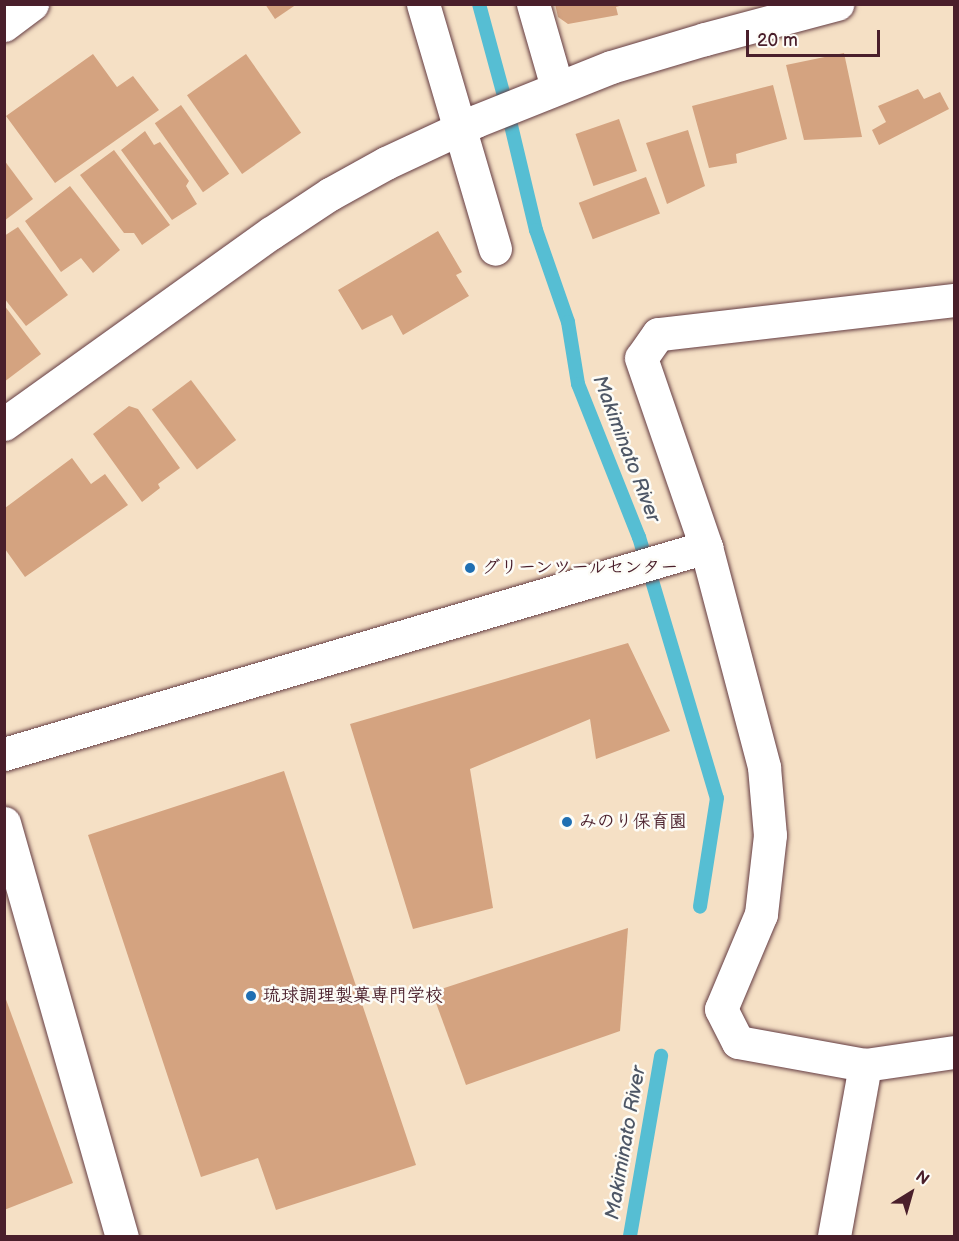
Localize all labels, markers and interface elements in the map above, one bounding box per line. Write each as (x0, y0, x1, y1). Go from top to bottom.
scale bar (749, 18, 882, 56)
text: 20 m (757, 30, 798, 51)
water label: Makiminato River (587, 372, 665, 526)
place label: グリーンツールセンター (482, 557, 680, 579)
marker: グリーンツールセンター (463, 561, 477, 575)
place label: みのり保育園 (579, 811, 687, 833)
marker: みのり保育園 (560, 815, 574, 829)
place label: 琉球調理製菓専門学校 (263, 985, 443, 1007)
marker: 琉球調理製菓専門学校 (244, 989, 258, 1003)
water label: Makiminato River (601, 1064, 651, 1222)
north arrow (881, 1163, 941, 1223)
text: N (912, 1167, 933, 1189)

